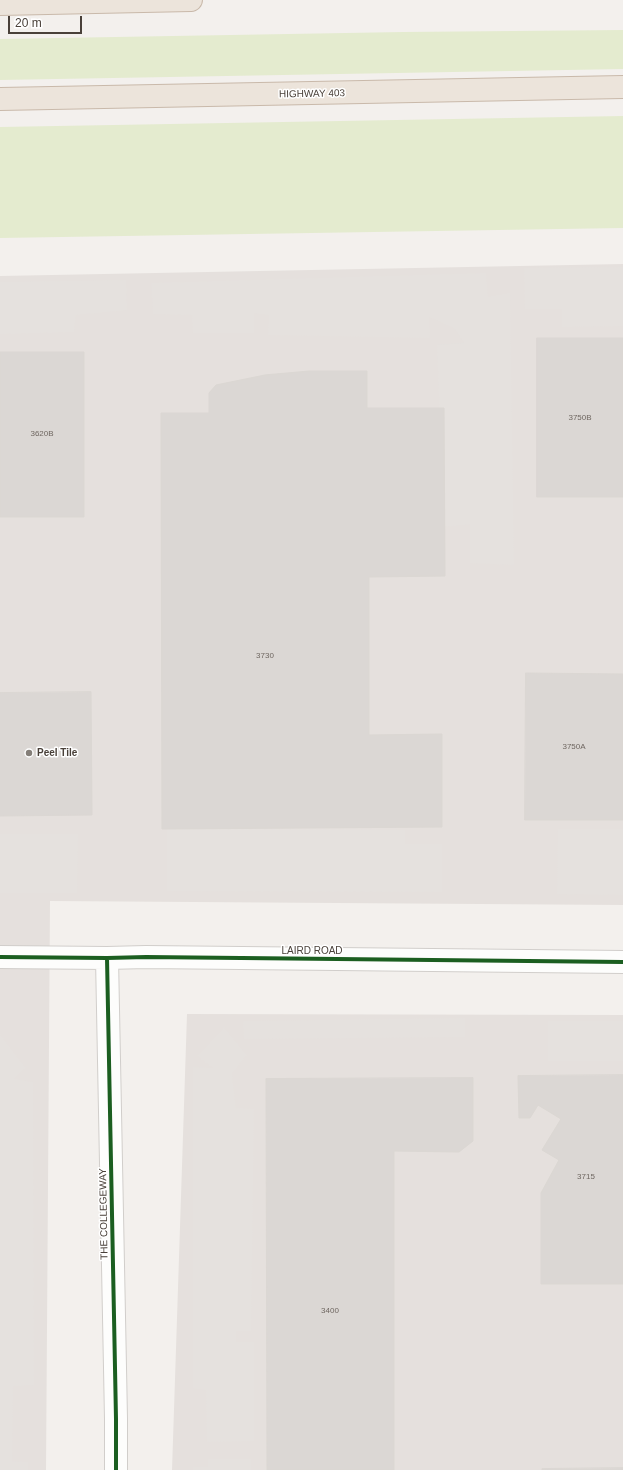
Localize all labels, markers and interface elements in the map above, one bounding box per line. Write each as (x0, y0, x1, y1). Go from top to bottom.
scale bar (10, 8, 84, 34)
text: 20 m (15, 16, 42, 30)
street label: HIGHWAY 403 (279, 87, 345, 101)
house number: 3750B (568, 413, 592, 423)
house number: 3620B (30, 429, 54, 439)
house number: 3730 (256, 651, 274, 661)
house number: 3750A (562, 742, 586, 752)
place label: Peel Tile (37, 747, 77, 759)
marker: Peel Tile (24, 748, 34, 758)
street label: LAIRD ROAD (281, 945, 343, 957)
street label: THE COLLEGEWAY (97, 1168, 111, 1260)
house number: 3715 (577, 1172, 595, 1182)
house number: 3400 (321, 1306, 339, 1316)

